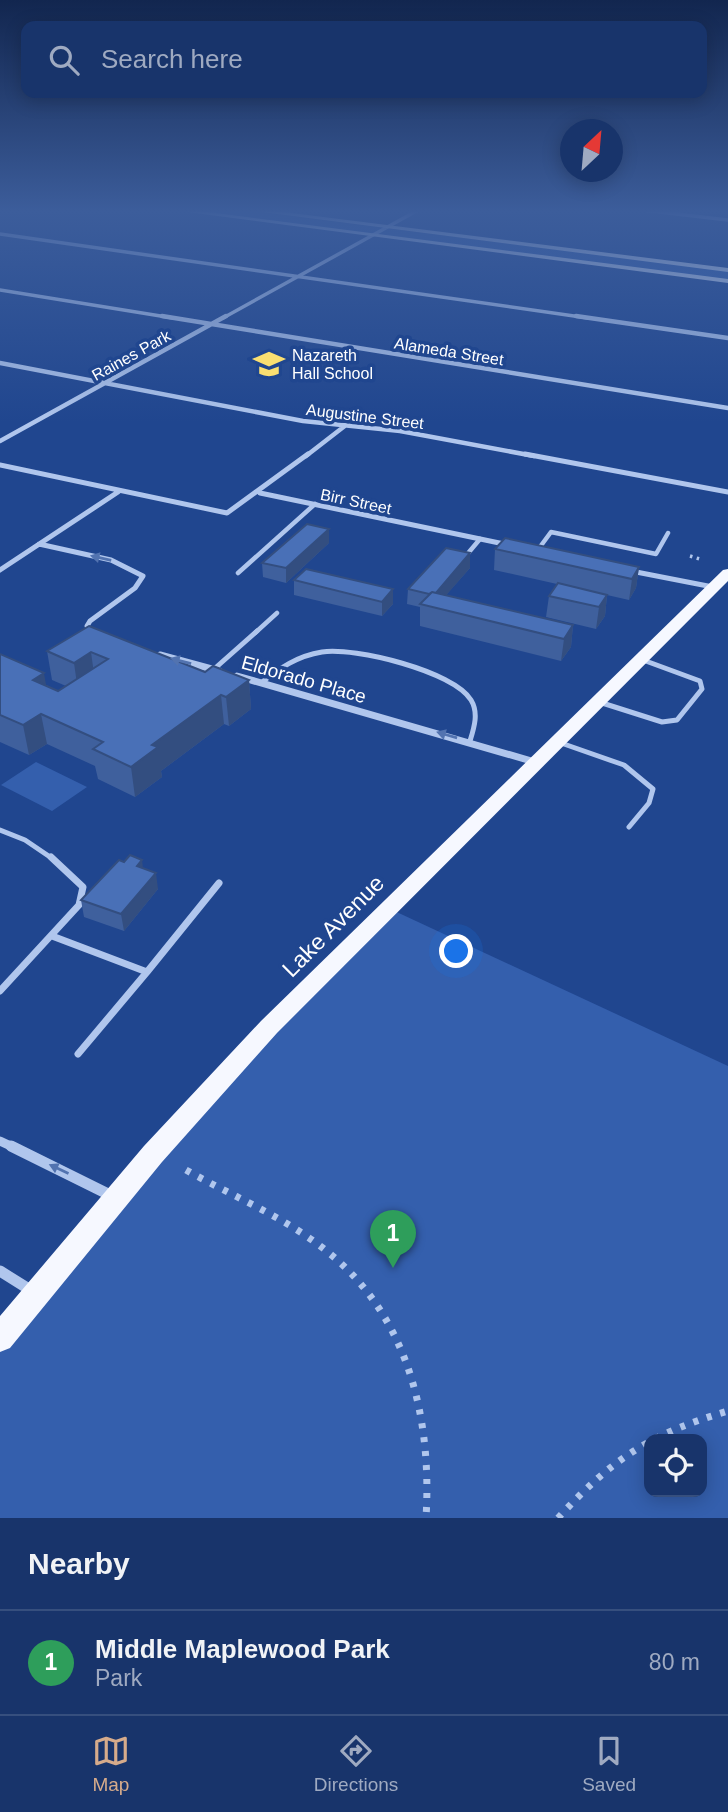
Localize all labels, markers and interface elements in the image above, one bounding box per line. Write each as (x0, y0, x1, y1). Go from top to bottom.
search box (21, 21, 707, 98)
icon: search (45, 41, 83, 79)
text: Search here (101, 44, 243, 74)
north arrow (560, 119, 623, 182)
street label: Raines Park (89, 326, 174, 384)
street label: Alameda Street (393, 334, 505, 369)
school or university icon: Nazareth Hall School (252, 347, 286, 381)
place label: Nazareth Hall School (292, 347, 373, 382)
street label: Augustine Street (305, 401, 425, 432)
street label: Birr Street (319, 486, 393, 517)
one-way arrow (90, 552, 112, 563)
street label: Eldorado Place (239, 652, 369, 707)
one-way arrow (170, 655, 191, 665)
one-way arrow (436, 729, 458, 740)
street label: Lake Avenue (277, 870, 389, 982)
your location (439, 934, 473, 968)
one-way arrow (49, 1163, 69, 1174)
pin: 1 (370, 1210, 416, 1268)
map controls (644, 1434, 707, 1497)
button: locate (644, 1434, 707, 1497)
text: Nearby (28, 1547, 130, 1580)
text: Middle Maplewood Park (95, 1634, 390, 1664)
text: 1 (45, 1649, 57, 1675)
text: 80 m (649, 1649, 700, 1675)
text: Park (95, 1665, 142, 1691)
tab: Map (92, 1732, 130, 1796)
tab: Directions (314, 1732, 398, 1796)
tab: Saved (582, 1732, 636, 1796)

